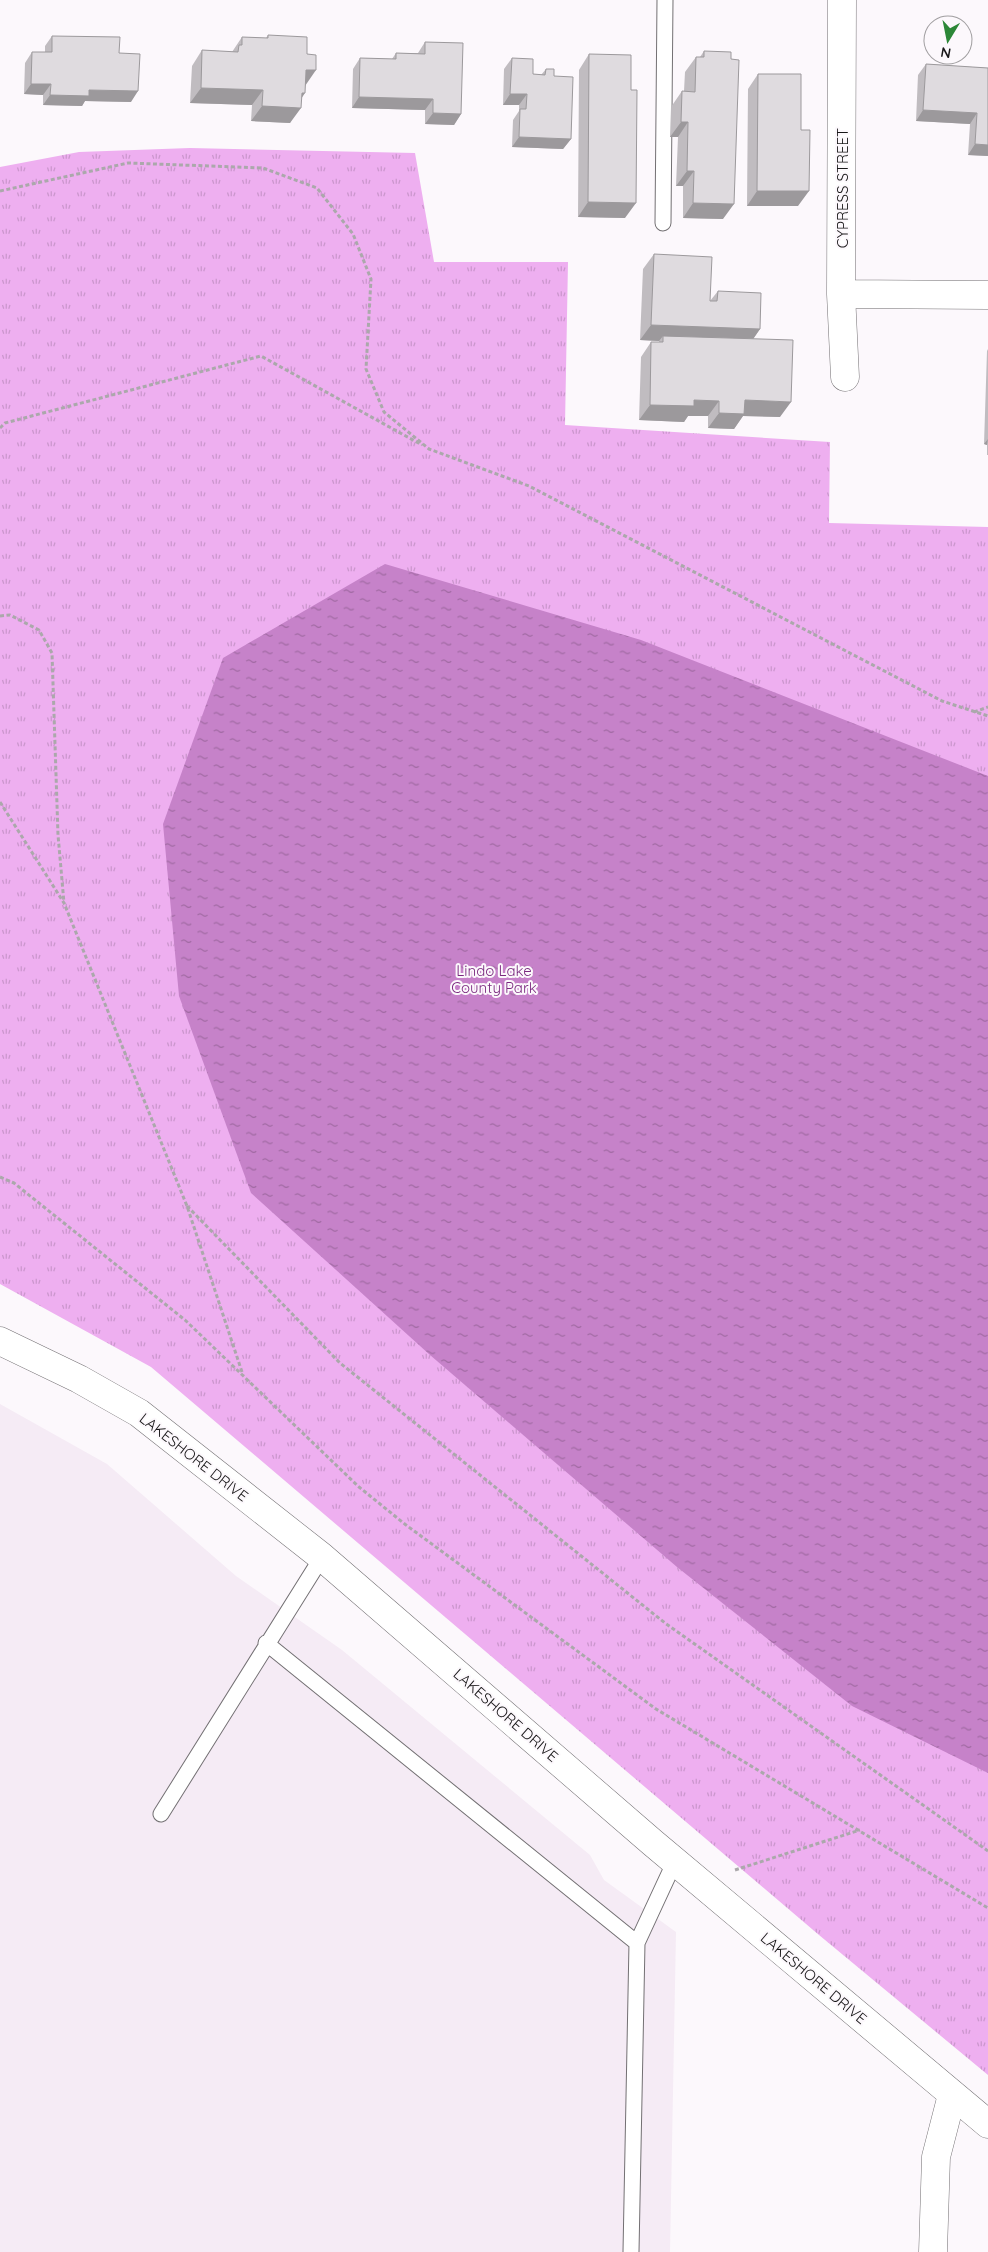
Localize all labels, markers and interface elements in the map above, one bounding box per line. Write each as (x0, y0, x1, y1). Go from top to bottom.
north arrow (923, 15, 973, 65)
text: N (939, 43, 952, 63)
street label: CYPRESS STREET (833, 128, 852, 248)
park label: Lindo Lake County Park (451, 961, 537, 997)
street label: LAKESHORE DRIVE (136, 1409, 252, 1505)
street label: LAKESHORE DRIVE (450, 1664, 562, 1766)
street label: LAKESHORE DRIVE (757, 1928, 871, 2028)

